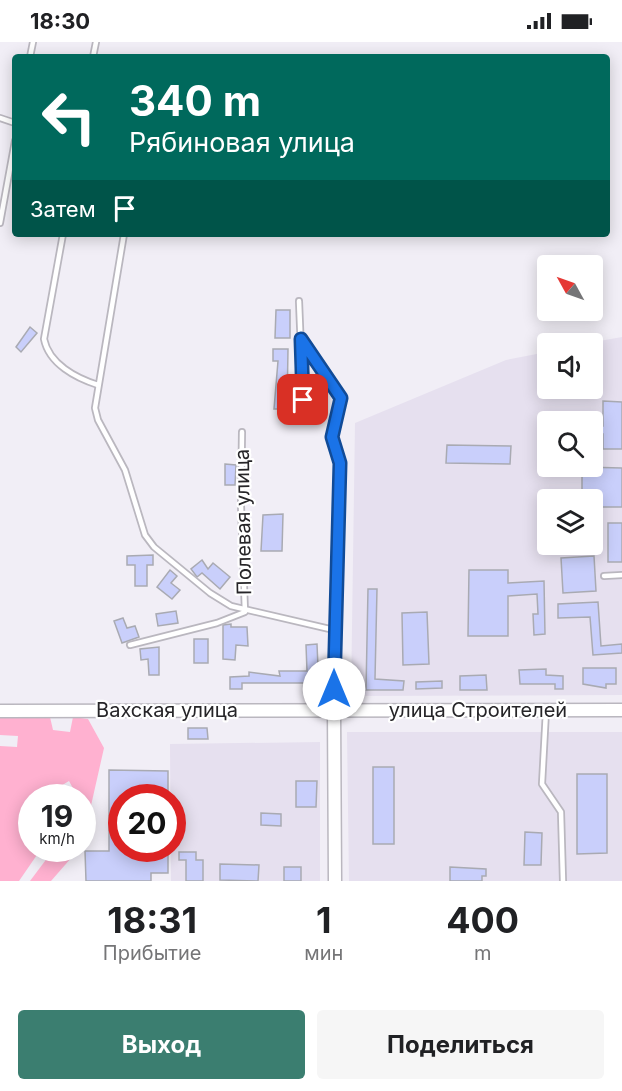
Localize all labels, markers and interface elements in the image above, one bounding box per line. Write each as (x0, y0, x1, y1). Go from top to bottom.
text: 18:30 (30, 8, 90, 34)
text: 340 m (129, 75, 261, 126)
icon: left (30, 78, 108, 156)
text: Рябиновая улица (129, 126, 355, 159)
icon: arrive (108, 192, 141, 225)
text: Затем (30, 196, 96, 222)
north arrow (537, 255, 603, 321)
map controls (537, 255, 603, 555)
button: sound (537, 333, 603, 399)
pin (277, 374, 328, 425)
icon: arrive (286, 383, 319, 416)
button: search (537, 411, 603, 477)
street label: Полевая улица (230, 449, 256, 595)
button: layers (537, 489, 603, 555)
position arrow (302, 657, 366, 721)
street label: Вахская улица (96, 698, 238, 722)
street label: улица Строителей (389, 698, 567, 722)
speed limit sign: 20 (108, 784, 186, 862)
text: 19 (41, 798, 73, 834)
text: km/h (39, 829, 75, 848)
text: 18:31 (107, 898, 197, 942)
text: 1 (316, 898, 332, 942)
text: 400 (446, 898, 519, 942)
text: Прибытие (103, 941, 201, 965)
text: мин (304, 941, 343, 965)
text: m (474, 941, 491, 965)
button: Выход (18, 1010, 305, 1079)
button: Поделиться (317, 1010, 604, 1079)

